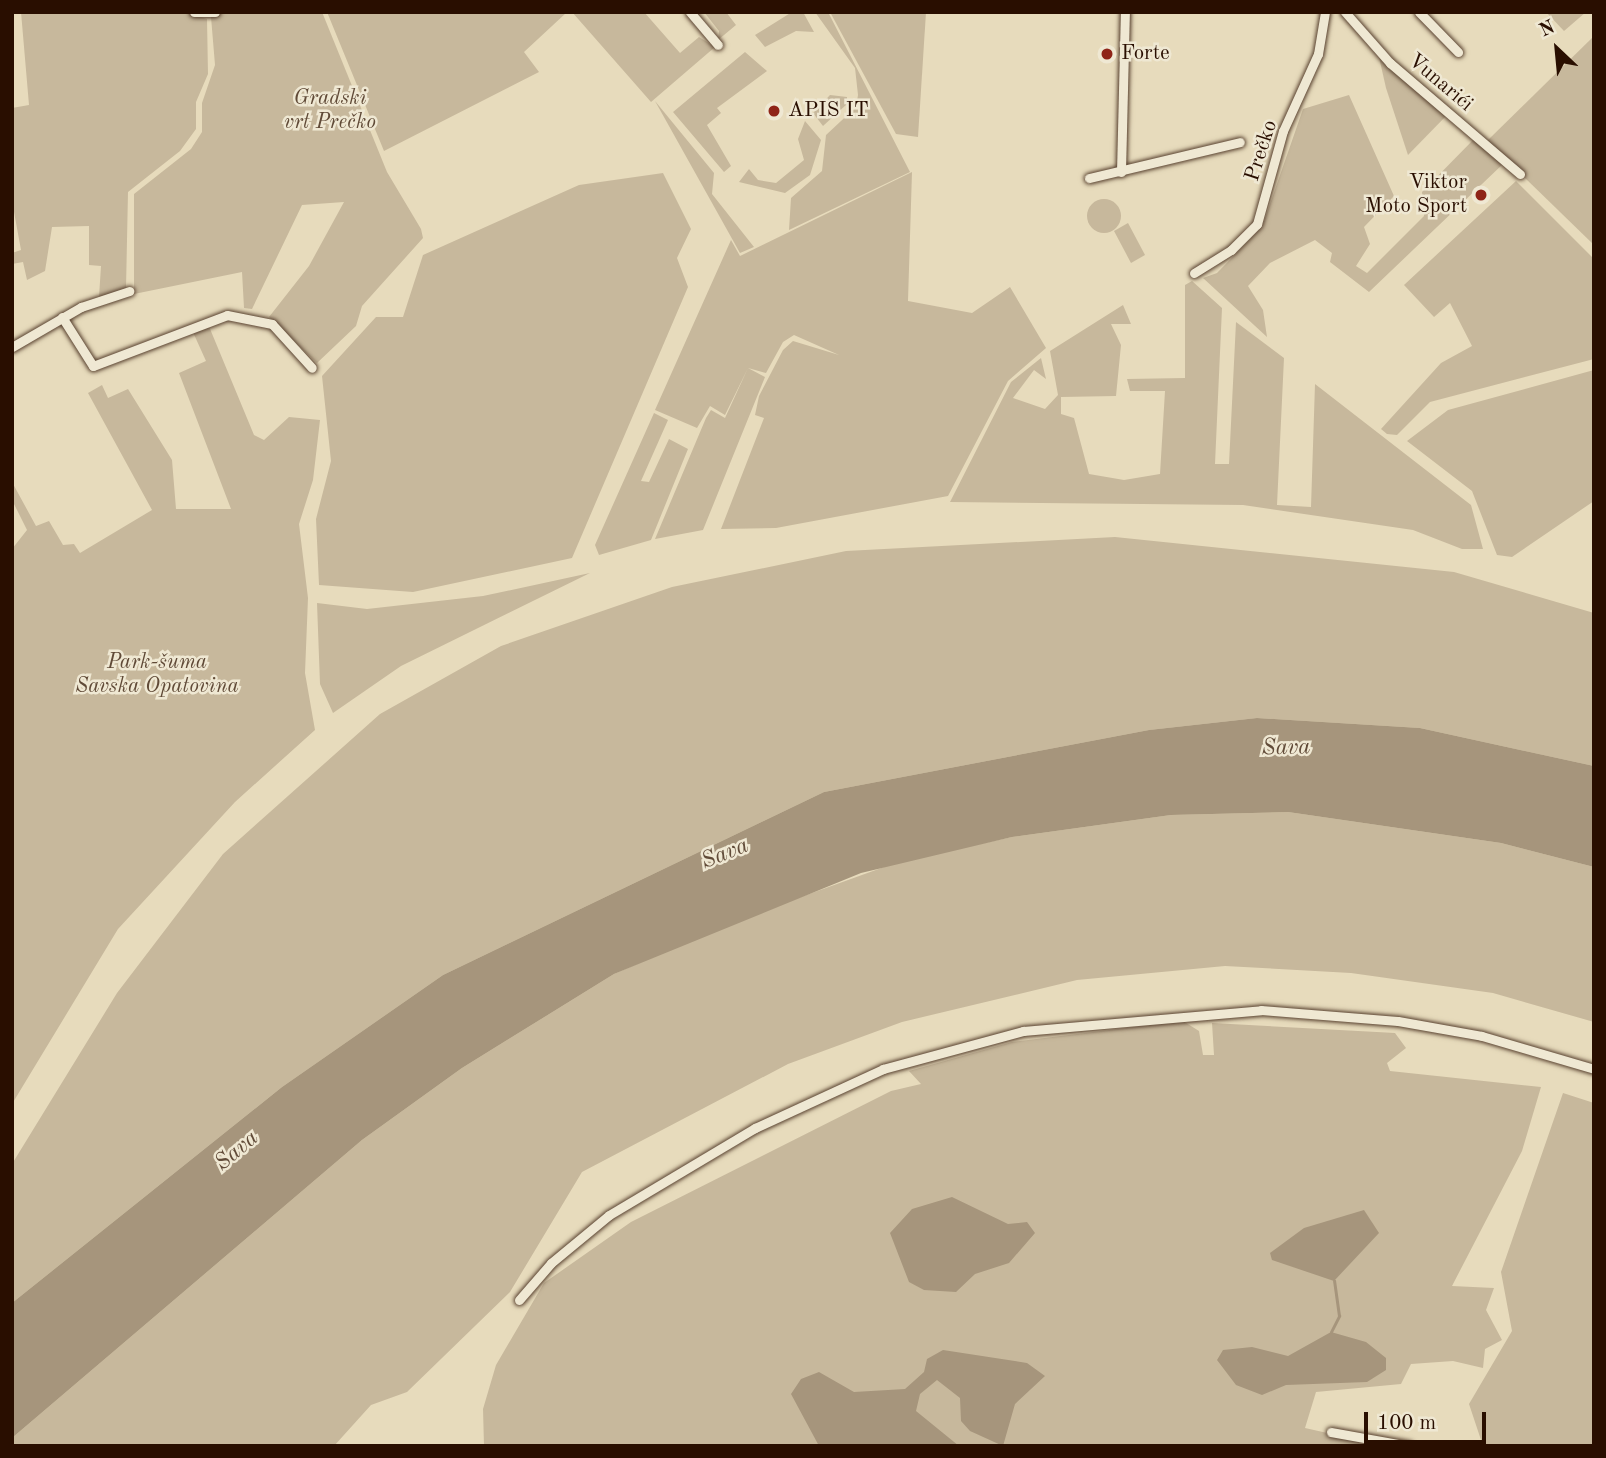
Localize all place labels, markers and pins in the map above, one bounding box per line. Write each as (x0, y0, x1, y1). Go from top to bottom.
place label: Forte (1121, 41, 1170, 67)
marker: Forte (1099, 46, 1115, 62)
place label: APIS IT (788, 98, 869, 124)
marker: APIS IT (766, 103, 782, 119)
place label: Viktor Moto Sport (1365, 170, 1467, 220)
marker: Viktor Moto Sport (1473, 187, 1489, 203)

